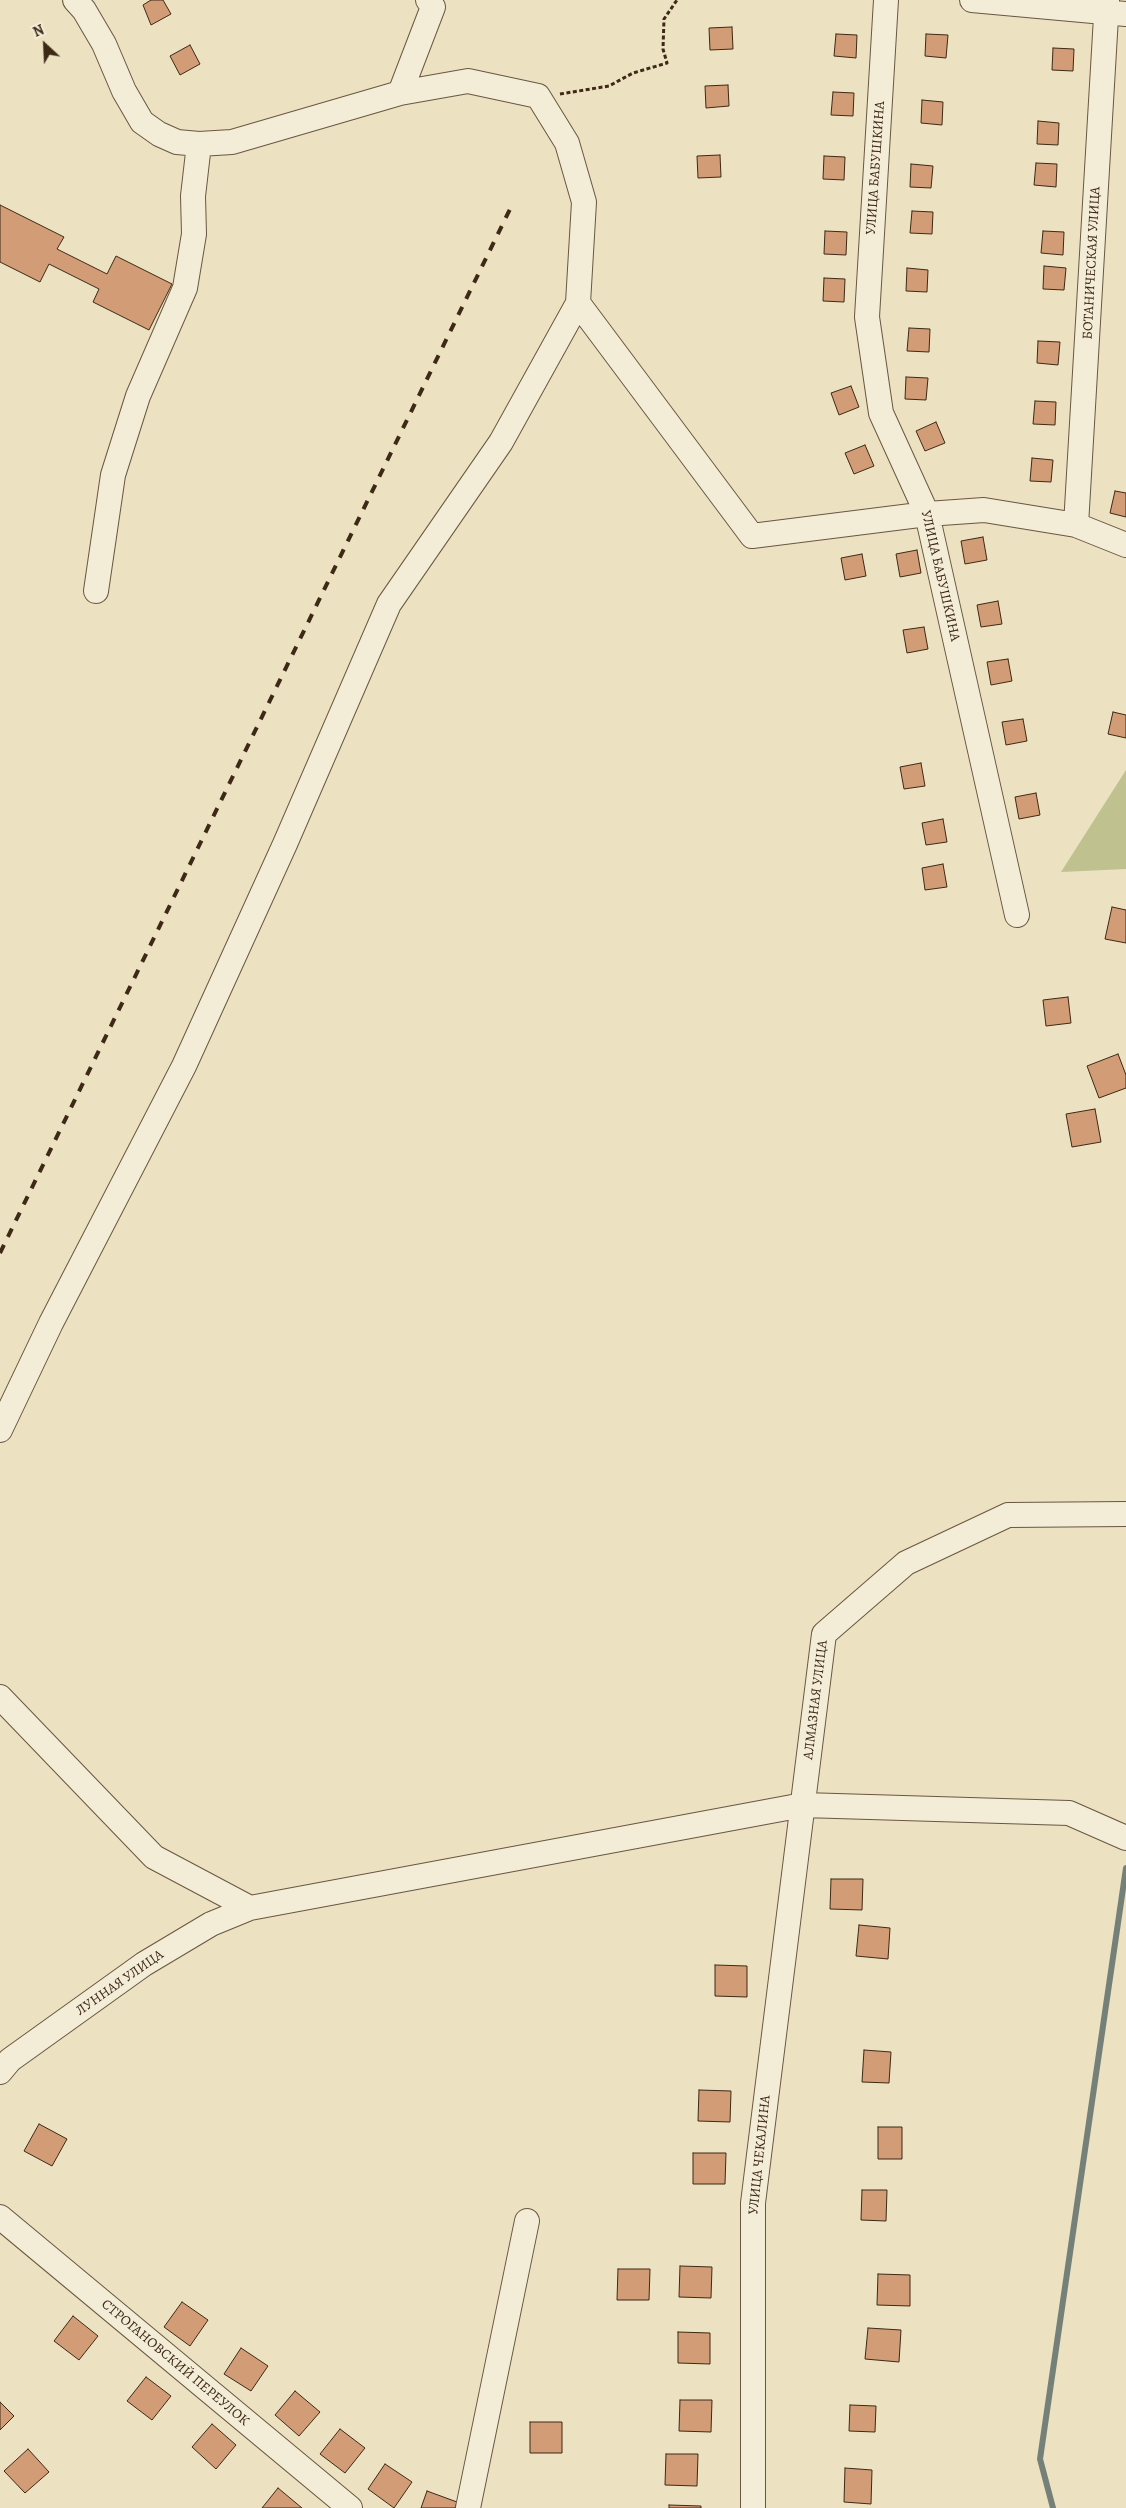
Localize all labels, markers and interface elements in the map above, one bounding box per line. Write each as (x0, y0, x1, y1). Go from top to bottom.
north arrow (20, 20, 70, 70)
text: N (30, 20, 47, 42)
street label: УЛИЦА БАБУШКИНА (863, 101, 889, 235)
street label: БОТАНИЧЕСКАЯ УЛИЦА (1080, 186, 1104, 340)
street label: УЛИЦА БАБУШКИНА (917, 509, 963, 643)
street label: АЛМАЗНАЯ УЛИЦА (800, 1639, 832, 1761)
street label: ЛУННАЯ УЛИЦА (73, 1947, 167, 2019)
street label: УЛИЦА ЧЕКАЛИНА (745, 2094, 775, 2216)
street label: СТРОГАНОВСКИЙ ПЕРЕУЛОК (98, 2296, 252, 2430)

